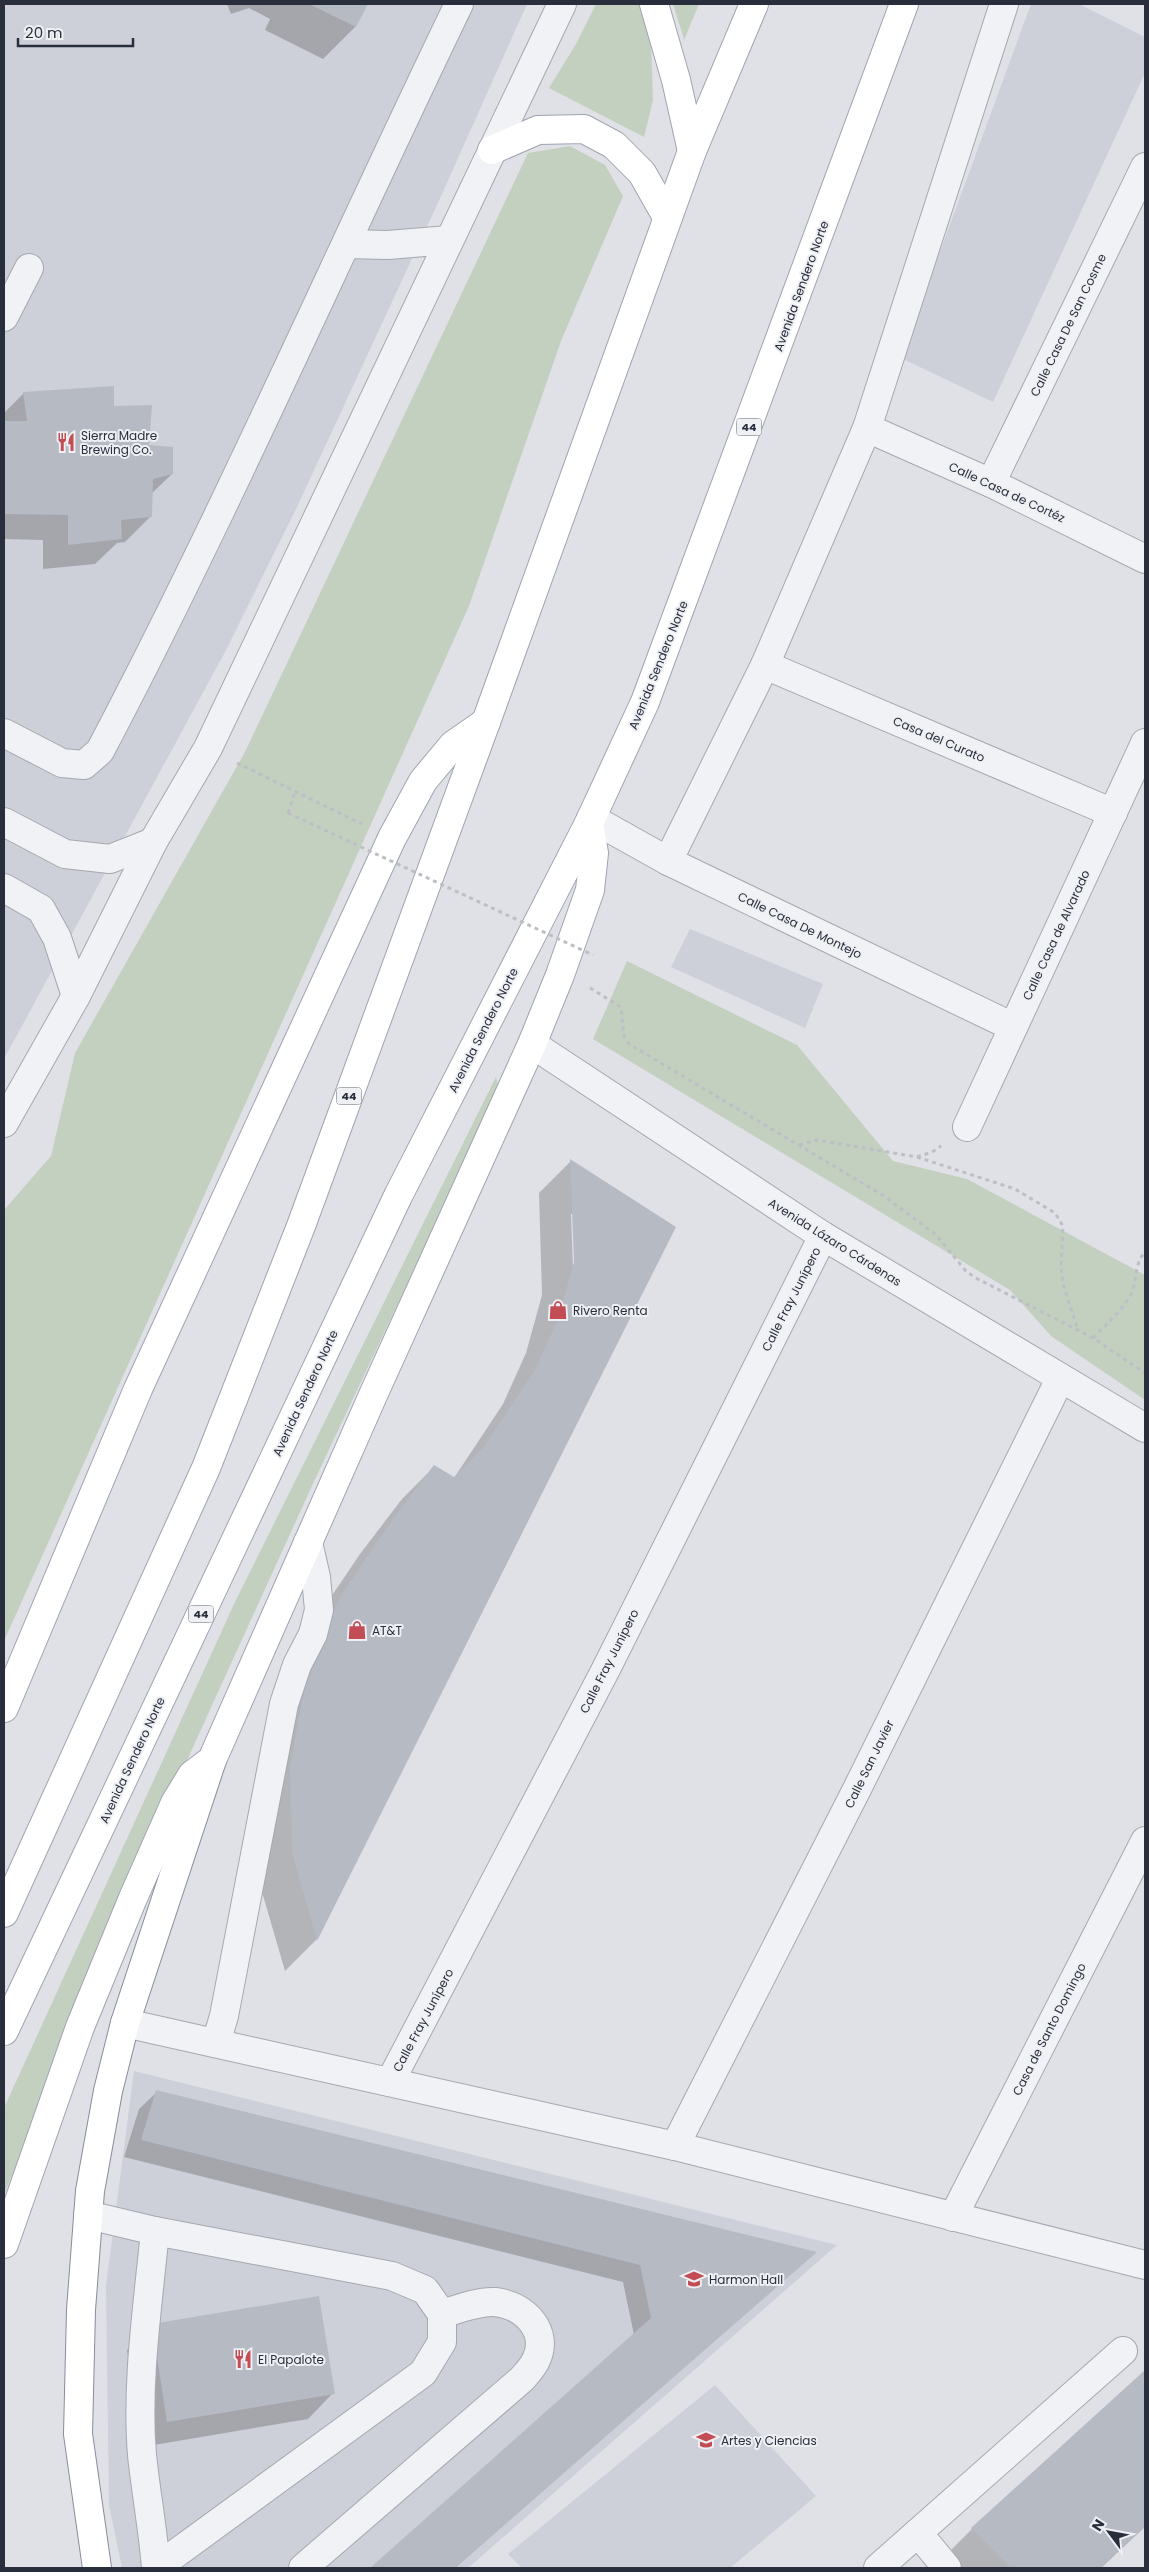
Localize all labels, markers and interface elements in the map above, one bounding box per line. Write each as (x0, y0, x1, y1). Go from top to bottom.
scale bar (18, 15, 132, 47)
text: 20 m (25, 22, 63, 43)
street label: Avenida Sendero Norte (769, 218, 833, 354)
street label: Calle Casa De San Cosme (1026, 251, 1110, 399)
road number: 44 (736, 418, 762, 436)
place label: Sierra Madre Brewing Co. (81, 427, 157, 458)
restaurant icon: Sierra Madre Brewing Co. (55, 431, 77, 453)
street label: Calle Casa de Cortéz (946, 458, 1068, 526)
street label: Avenida Sendero Norte (624, 598, 692, 732)
street label: Casa del Curato (890, 712, 988, 766)
street label: Calle Casa de Alvarado (1018, 867, 1094, 1003)
street label: Calle Casa De Montejo (735, 888, 865, 963)
street label: Avenida Sendero Norte (444, 965, 522, 1095)
road number: 44 (336, 1088, 362, 1104)
street label: Avenida Lázaro Cárdenas (765, 1194, 905, 1290)
street label: Calle Fray Junípero (757, 1244, 825, 1354)
shop icon: Rivero Renta (547, 1299, 569, 1321)
place label: Rivero Renta (573, 1302, 648, 1319)
street label: Avenida Sendero Norte (268, 1327, 342, 1459)
road number: 44 (188, 1606, 214, 1622)
street label: Calle Fray Junípero (575, 1606, 643, 1716)
shop icon: AT&T (346, 1619, 368, 1641)
place label: AT&T (372, 1622, 402, 1639)
street label: Avenida Sendero Norte (95, 1694, 169, 1826)
street label: Calle San Javier (840, 1717, 898, 1811)
street label: Casa de Santo Domingo (1008, 1959, 1090, 2098)
street label: Calle Fray Junípero (389, 1965, 458, 2075)
school or university icon: Harmon Hall (683, 2268, 705, 2290)
place label: Harmon Hall (709, 2271, 783, 2288)
restaurant icon: El Papalote (232, 2348, 254, 2370)
place label: El Papalote (258, 2351, 324, 2368)
school or university icon: Artes y Ciencias (695, 2429, 717, 2451)
place label: Artes y Ciencias (721, 2432, 817, 2449)
north arrow (1084, 2507, 1134, 2557)
text: N (1087, 2515, 1109, 2535)

